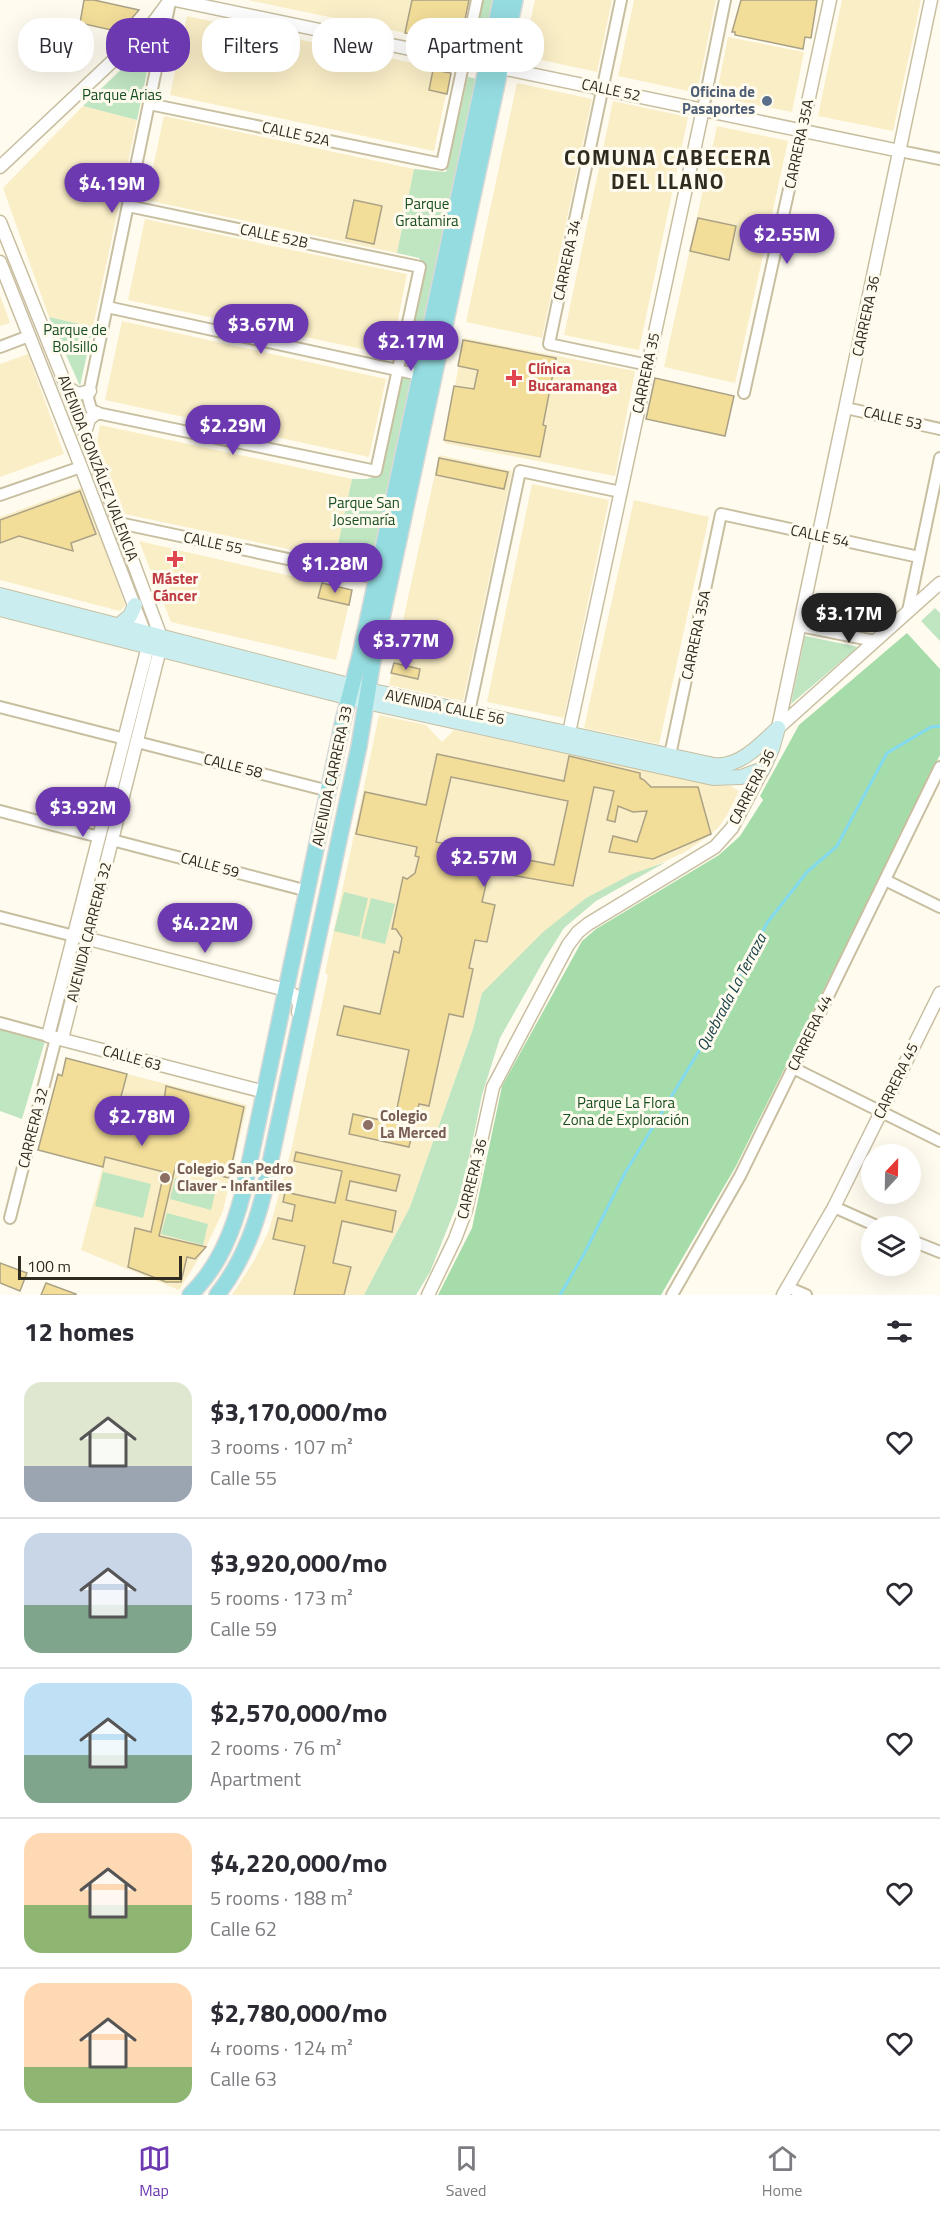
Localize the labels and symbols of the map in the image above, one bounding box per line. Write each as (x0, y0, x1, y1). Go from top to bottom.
street label: CALLE 52 (579, 72, 643, 107)
place label: Oficina de Pasaportes (682, 80, 755, 120)
park label: Parque Arias (82, 83, 162, 106)
marker: Oficina de Pasaportes (760, 94, 774, 108)
street label: CARRERA 35A (778, 97, 819, 191)
street label: CALLE 52A (260, 115, 332, 152)
district label: COMUNA CABECERA DEL LLANO (564, 141, 772, 197)
pin: $4.19M (63, 163, 161, 214)
park label: Parque Gratamira (395, 192, 459, 232)
pin: $2.55M (738, 214, 836, 265)
street label: CALLE 52B (238, 217, 310, 254)
street label: CARRERA 34 (547, 217, 586, 302)
street label: CARRERA 36 (846, 273, 885, 358)
pin: $3.67M (212, 304, 310, 355)
park label: Parque de Bolsillo (43, 318, 107, 358)
pin: $2.17M (362, 321, 460, 372)
street label: CARRERA 35 (626, 330, 665, 415)
place label: Clínica Bucaramanga (528, 357, 618, 397)
marker: Clínica Bucaramanga (505, 369, 523, 387)
street label: AVENIDA GONZÁLEZ VALENCIA (52, 371, 145, 564)
street label: CALLE 53 (861, 400, 925, 435)
pin: $2.29M (184, 405, 282, 456)
park label: Parque San Josemaría (328, 491, 400, 531)
street label: CALLE 54 (788, 518, 852, 553)
street label: CALLE 55 (181, 525, 245, 560)
pin: $1.28M (286, 543, 384, 594)
marker: Máster Cáncer (166, 550, 184, 568)
place label: Máster Cáncer (152, 567, 199, 607)
street label: CARRERA 35A (675, 588, 716, 682)
pin: $3.17M (800, 593, 898, 644)
pin: $3.77M (357, 620, 455, 671)
street label: AVENIDA CALLE 56 (384, 683, 507, 730)
street label: AVENIDA CARRERA 33 (305, 703, 358, 848)
street label: CARRERA 36 (723, 745, 780, 829)
street label: CALLE 58 (201, 747, 265, 784)
pin: $3.92M (34, 787, 132, 838)
pin: $2.57M (435, 837, 533, 888)
street label: CALLE 59 (178, 846, 242, 883)
street label: AVENIDA CARRERA 32 (60, 860, 117, 1004)
pin: $4.22M (156, 903, 254, 954)
water label: Quebrada La Terraza (690, 928, 773, 1055)
street label: CARRERA 44 (781, 991, 838, 1075)
street label: CALLE 63 (100, 1039, 164, 1076)
street label: CARRERA 45 (867, 1039, 924, 1123)
street label: CARRERA 32 (11, 1085, 54, 1170)
park label: Parque La Flora Zona de Exploración (563, 1091, 689, 1131)
pin: $2.78M (93, 1096, 191, 1147)
place label: Colegio La Merced (380, 1104, 447, 1144)
marker: Colegio La Merced (361, 1118, 375, 1132)
street label: CARRERA 36 (450, 1136, 493, 1221)
north arrow (861, 1144, 921, 1204)
place label: Colegio San Pedro Claver - Infantiles (177, 1157, 294, 1197)
marker: Colegio San Pedro Claver - Infantiles (158, 1171, 172, 1185)
scale bar (18, 1253, 182, 1280)

